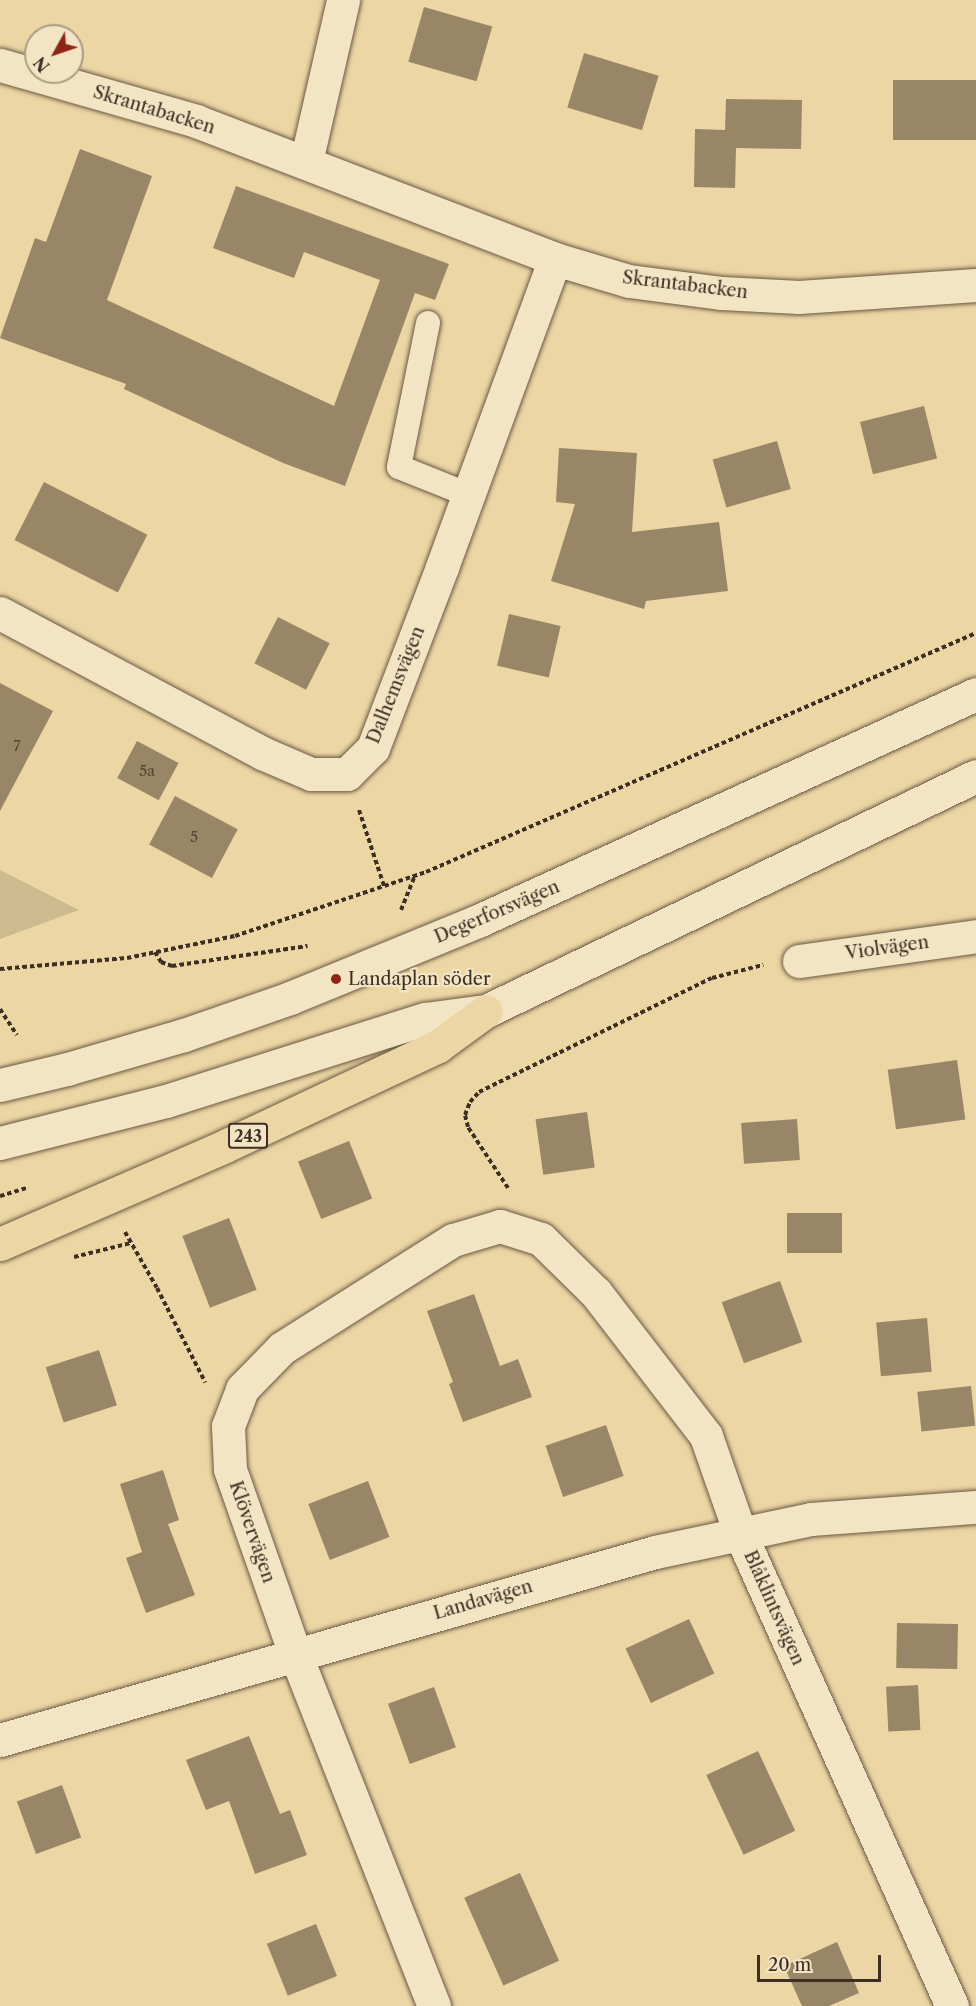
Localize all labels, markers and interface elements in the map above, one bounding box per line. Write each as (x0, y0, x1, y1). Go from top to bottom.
north arrow (24, 24, 84, 84)
text: N (30, 53, 54, 76)
street label: Skrantabacken (91, 81, 217, 139)
street label: Skrantabacken (621, 267, 749, 303)
street label: Dalhemsvägen (363, 623, 429, 747)
house number: 7 (13, 737, 21, 755)
house number: 5a (139, 762, 155, 780)
house number: 5 (190, 828, 198, 846)
street label: Degerforsvägen (431, 876, 563, 948)
street label: Violvägen (844, 931, 930, 965)
place label: Landaplan söder (348, 968, 491, 990)
marker: Landaplan söder (329, 972, 343, 986)
road number: 243 (227, 1123, 269, 1149)
street label: Klövervägen (224, 1478, 280, 1586)
street label: Blåklintsvägen (739, 1547, 809, 1669)
street label: Landavägen (431, 1576, 535, 1624)
scale bar (760, 1943, 884, 1981)
text: 20 m (768, 1954, 811, 1976)

